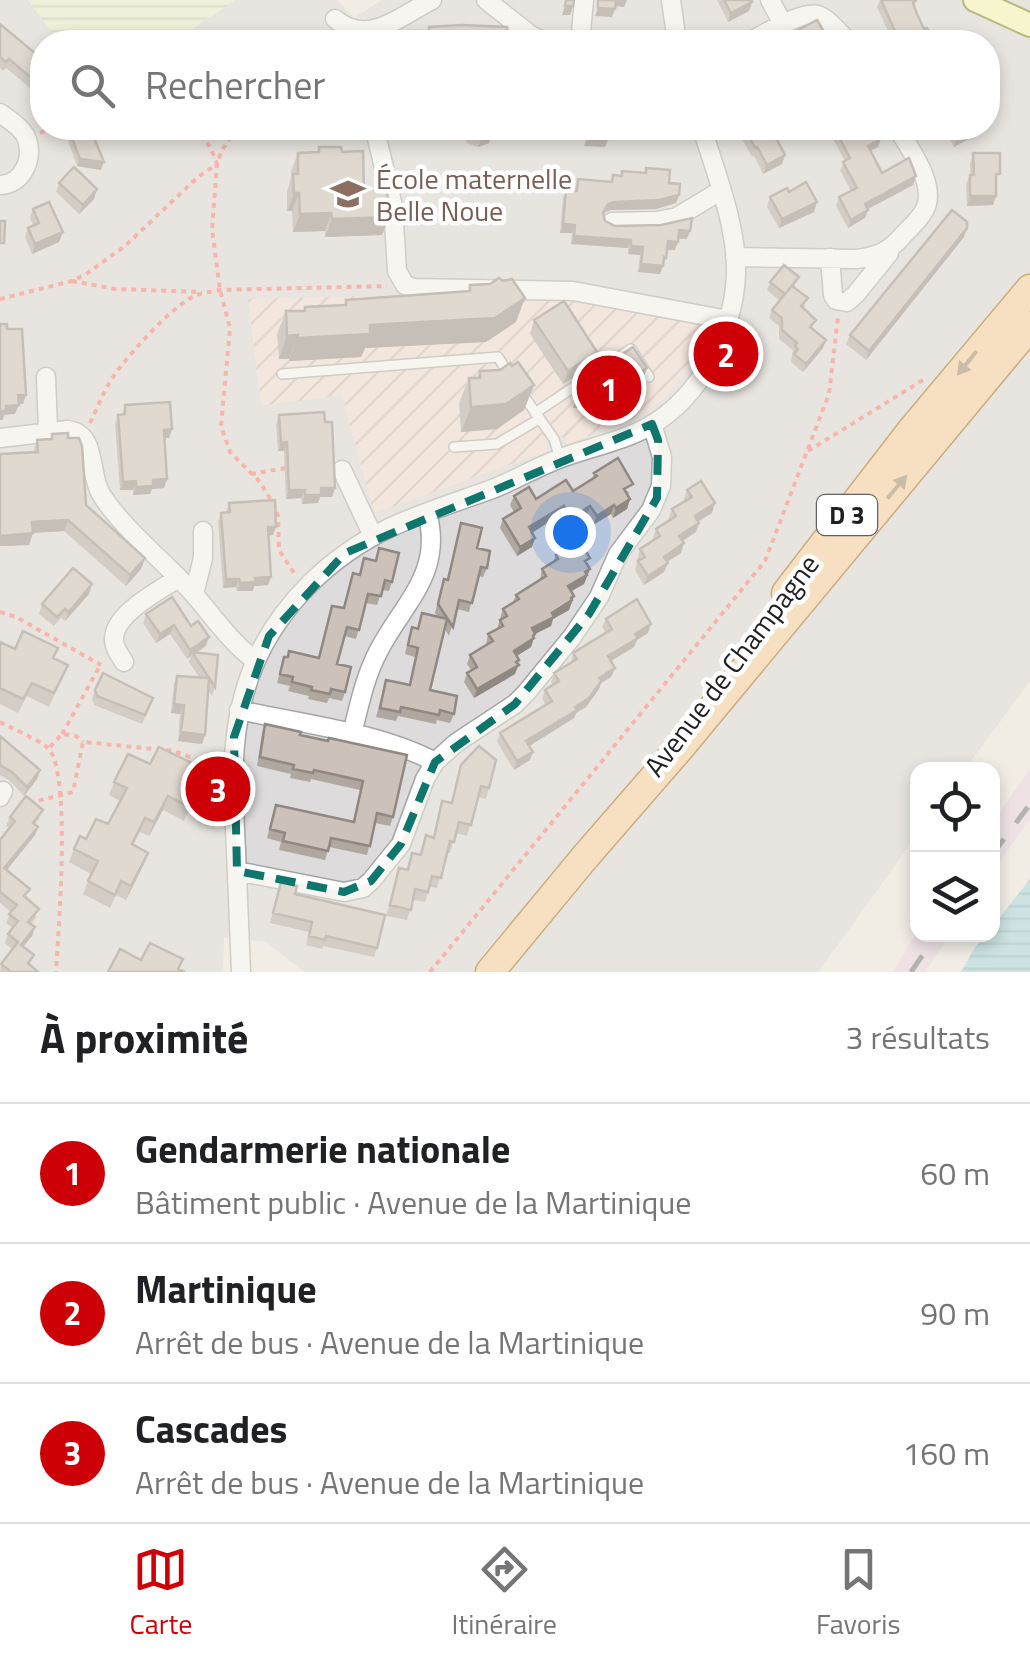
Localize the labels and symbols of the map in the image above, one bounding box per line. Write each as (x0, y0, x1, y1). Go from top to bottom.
place label: École maternelle Belle Noue (376, 157, 572, 232)
school or university icon: École maternelle Belle Noue (329, 175, 367, 213)
pin: 2 (694, 316, 758, 392)
pin: 1 (576, 350, 642, 426)
one-way arrow (957, 351, 978, 376)
one-way arrow (886, 475, 908, 500)
road number: D 3 (817, 495, 877, 535)
your location (545, 507, 596, 558)
street label: Avenue de Champagne (633, 545, 829, 785)
pin: 3 (186, 752, 250, 826)

